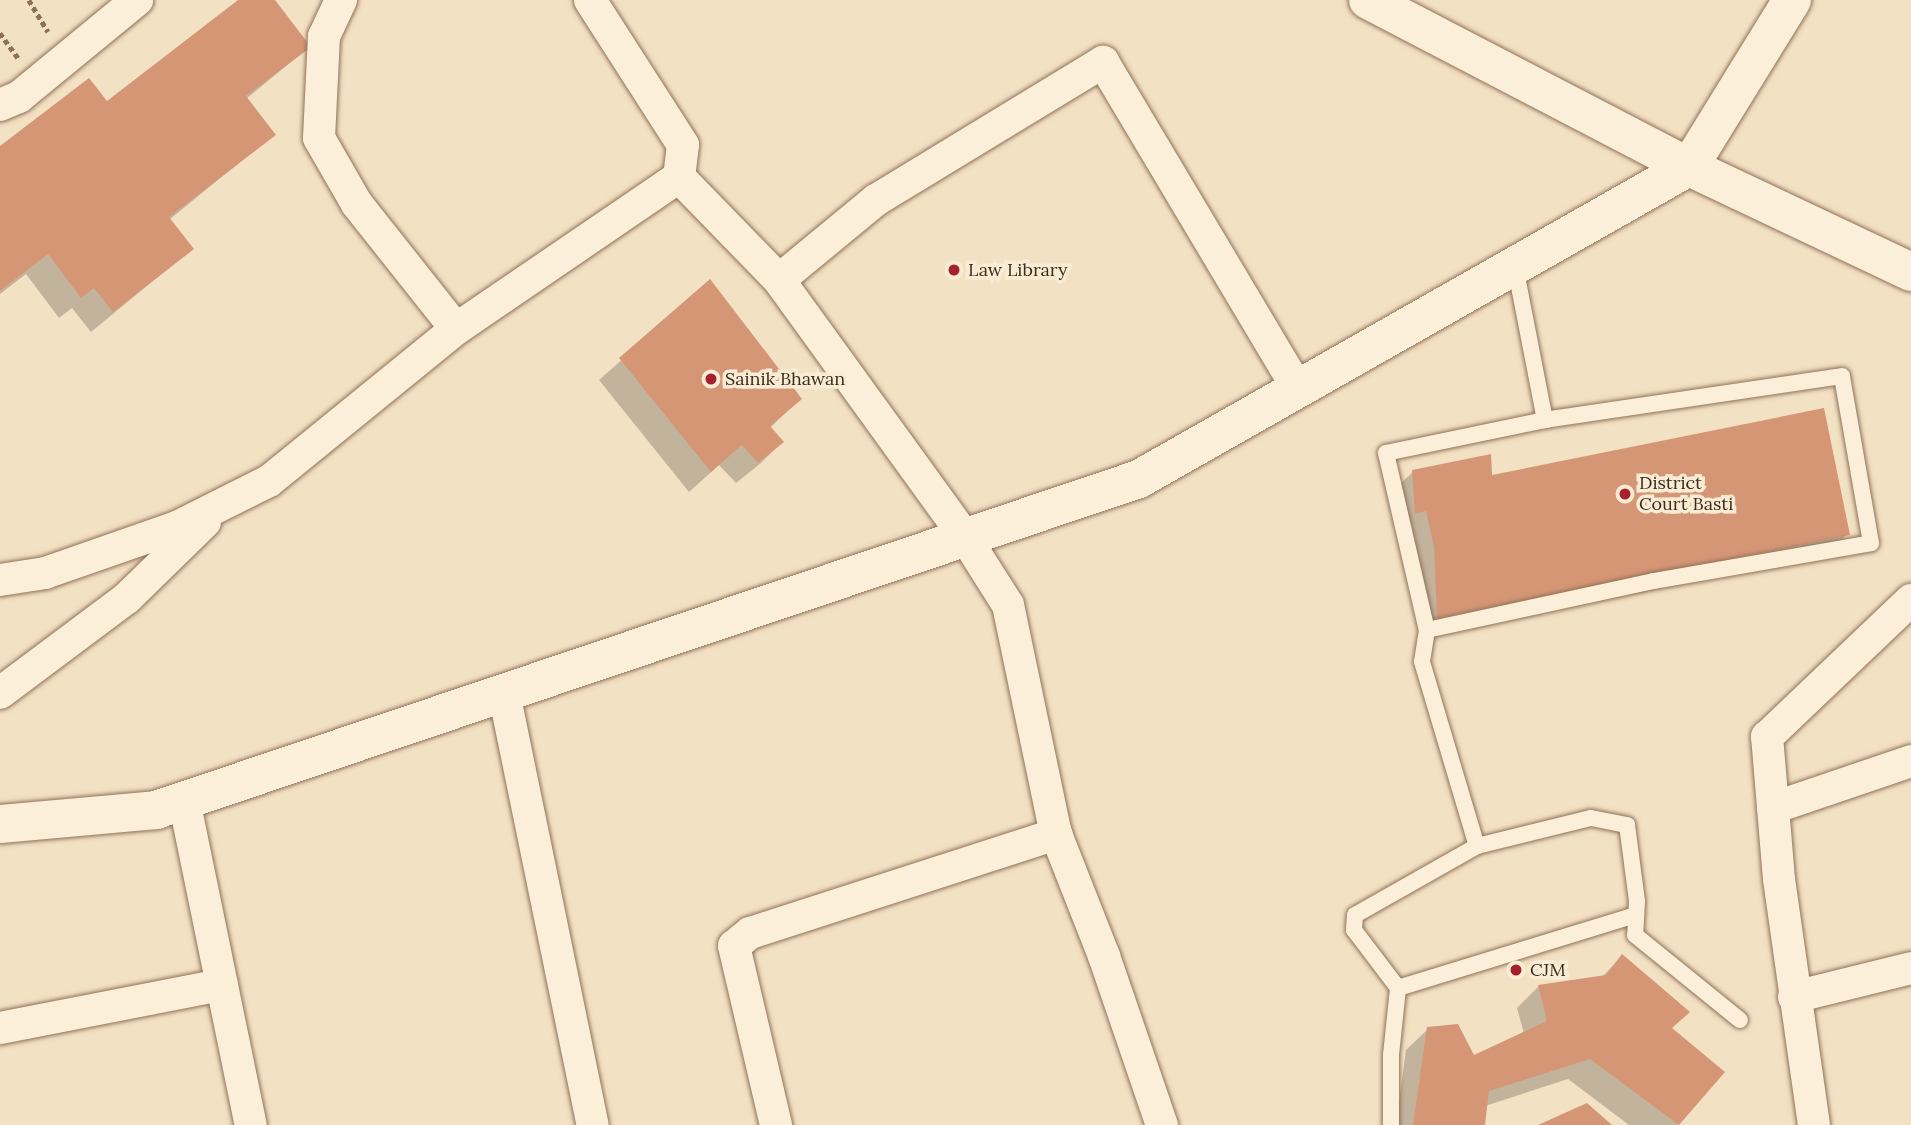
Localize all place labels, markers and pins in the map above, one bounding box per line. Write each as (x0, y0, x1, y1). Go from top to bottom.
place label: Law Library (968, 259, 1067, 281)
marker: Law Library (946, 262, 962, 278)
place label: Sainik Bhawan (725, 368, 845, 390)
marker: Sainik Bhawan (703, 371, 719, 387)
place label: District Court Basti (1639, 473, 1733, 516)
marker: District Court Basti (1617, 486, 1633, 502)
place label: CJM (1530, 959, 1566, 981)
marker: CJM (1508, 962, 1524, 978)

